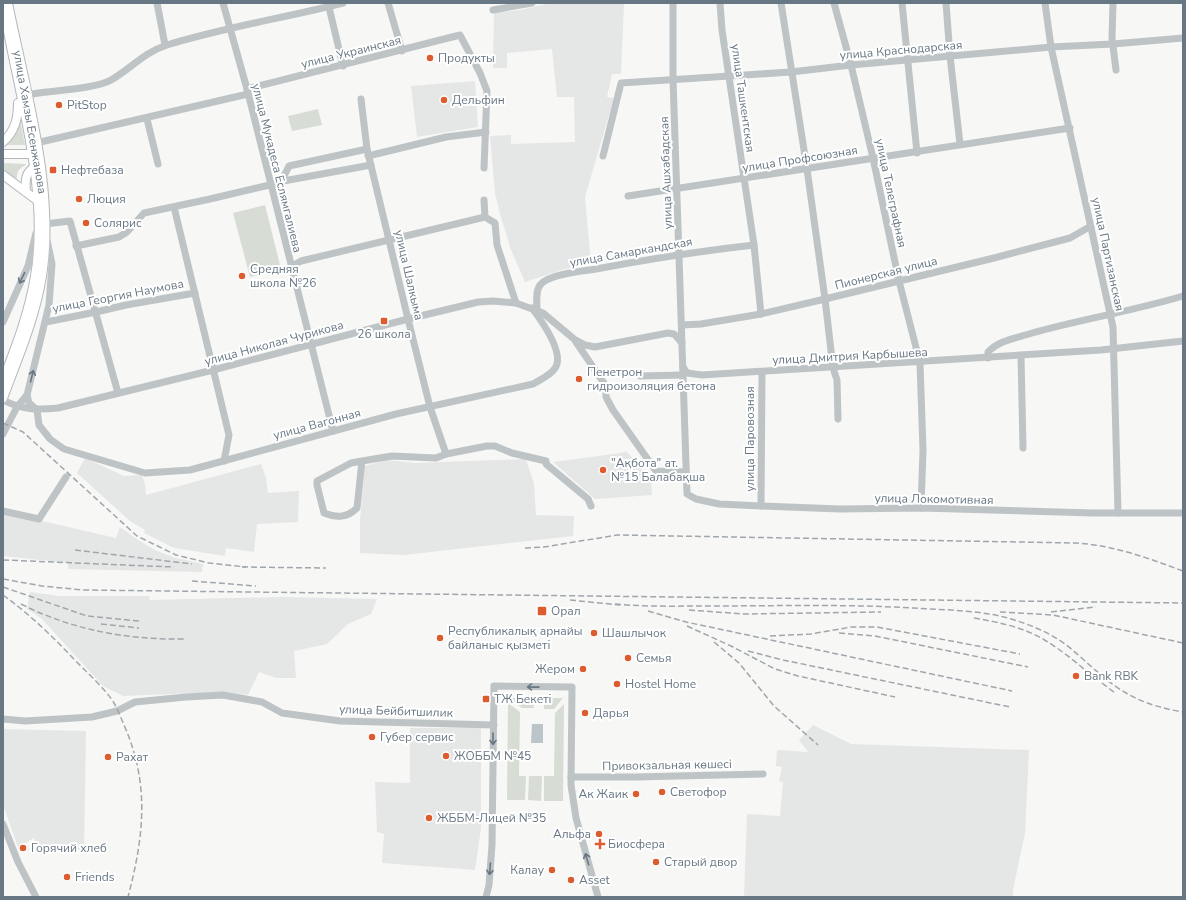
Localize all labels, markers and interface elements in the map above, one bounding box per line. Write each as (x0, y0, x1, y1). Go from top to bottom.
street label: улица Украинская (299, 32, 403, 72)
street label: улица Краснодарская (839, 37, 963, 63)
street label: улица Ташкентская (727, 43, 759, 153)
street label: улица Хамзы Есенжанова (9, 49, 51, 195)
place label: Продукты (438, 50, 495, 66)
marker: Продукты (425, 53, 435, 63)
street label: улица Мукадеса Еслямгалиева (248, 82, 306, 254)
place label: Дельфин (452, 92, 505, 108)
marker: Дельфин (439, 95, 449, 105)
place label: PitStop (67, 97, 107, 113)
marker: PitStop (54, 100, 64, 110)
street label: улица Ашхабадская (656, 116, 676, 230)
street label: улица Телеграфная (872, 137, 910, 249)
street label: улица Профсоюзная (741, 142, 859, 176)
place label: Нефтебаза (61, 162, 124, 178)
marker: Нефтебаза (48, 165, 58, 175)
place label: Люция (87, 191, 126, 207)
marker: Люция (74, 194, 84, 204)
street label: улица Партизанская (1088, 196, 1128, 312)
place label: Солярис (94, 215, 142, 231)
marker: Солярис (81, 218, 91, 228)
street label: улица Шалкыма (391, 228, 427, 322)
street label: улица Самаркандская (568, 233, 694, 271)
street label: Пионерская улица (833, 253, 939, 293)
place label: Средняя школа №26 (250, 261, 316, 291)
one-way arrow (18, 271, 25, 283)
marker: Средняя школа №26 (237, 271, 247, 281)
street label: улица Георгия Наумова (51, 275, 185, 317)
marker: 26 школа (379, 316, 389, 326)
street label: улица Николая Чурикова (203, 317, 345, 369)
place label: 26 школа (357, 326, 411, 342)
street label: улица Дмитрия Карбышева (772, 344, 928, 368)
place label: Пенетрон гидроизоляция бетона (587, 364, 716, 394)
one-way arrow (29, 370, 36, 383)
marker: Пенетрон гидроизоляция бетона (574, 374, 584, 384)
street label: улица Паровозная (742, 386, 758, 492)
street label: улица Вагонная (271, 405, 363, 443)
place label: "Ақбота" ат. №15 Балабақша (611, 455, 705, 485)
marker: "Ақбота" ат. №15 Балабақша (598, 465, 608, 475)
street label: улица Локомотивная (874, 490, 994, 508)
place label: Орал (551, 603, 581, 619)
marker: Орал (536, 605, 548, 617)
place label: Республикалық арнайы байланыс қызметі (448, 623, 583, 653)
place label: Шашлычок (602, 625, 667, 641)
marker: Шашлычок (589, 628, 599, 638)
marker: Республикалық арнайы байланыс қызметі (435, 633, 445, 643)
place label: Семья (636, 650, 671, 666)
marker: Семья (623, 653, 633, 663)
place label: Жером (535, 661, 575, 677)
marker: Жером (578, 664, 588, 674)
place label: Bank RBK (1084, 668, 1139, 684)
marker: Bank RBK (1071, 671, 1081, 681)
place label: Hostel Home (625, 676, 696, 692)
marker: Hostel Home (612, 679, 622, 689)
one-way arrow (527, 683, 540, 691)
place label: ТЖ Бекеті (494, 691, 551, 707)
marker: ТЖ Бекеті (481, 694, 491, 704)
street label: улица Бейбитшилик (339, 701, 454, 721)
place label: Дарья (593, 705, 629, 721)
marker: Дарья (580, 708, 590, 718)
place label: Губер сервис (380, 729, 454, 745)
marker: Губер сервис (367, 732, 377, 742)
one-way arrow (490, 732, 497, 745)
place label: ЖОББМ №45 (454, 748, 531, 764)
place label: Рахат (116, 749, 149, 765)
marker: ЖОББМ №45 (441, 751, 451, 761)
marker: Рахат (103, 752, 113, 762)
street label: Привокзальная көшесі (602, 756, 732, 774)
place label: Светофор (670, 784, 727, 800)
place label: Ак Жаик (578, 786, 629, 802)
marker: Светофор (657, 787, 667, 797)
marker: Ак Жаик (631, 789, 641, 799)
place label: ЖББМ-Лицей №35 (437, 810, 546, 826)
marker: ЖББМ-Лицей №35 (424, 813, 434, 823)
place label: Альфа (553, 826, 591, 842)
marker: Альфа (594, 829, 604, 839)
place label: Биосфера (608, 836, 665, 852)
marker: Биосфера (595, 839, 605, 849)
place label: Горячий хлеб (31, 840, 107, 856)
marker: Горячий хлеб (18, 843, 28, 853)
one-way arrow (583, 853, 591, 866)
place label: Старый двор (664, 854, 737, 870)
marker: Старый двор (651, 857, 661, 867)
one-way arrow (487, 862, 494, 875)
place label: Калау (510, 862, 545, 878)
marker: Калау (547, 865, 557, 875)
place label: Friends (75, 869, 115, 885)
marker: Friends (62, 872, 72, 882)
place label: Asset (579, 872, 611, 888)
marker: Asset (566, 875, 576, 885)

